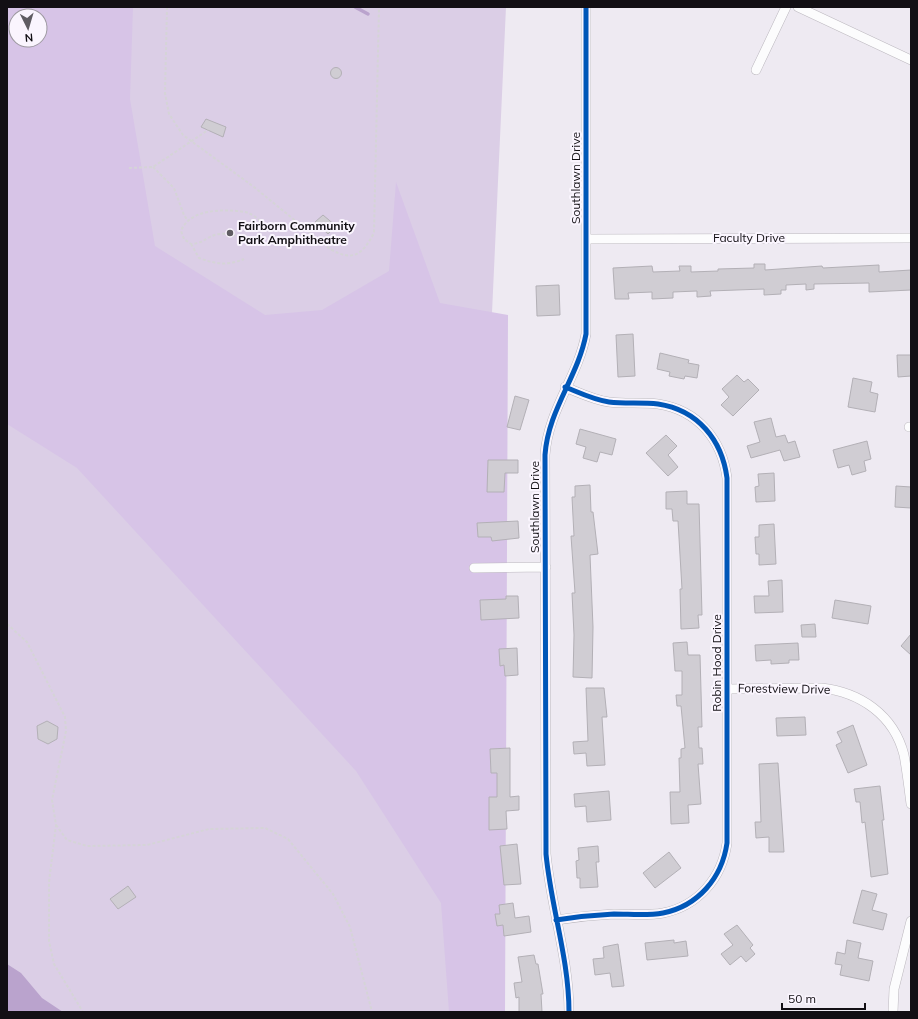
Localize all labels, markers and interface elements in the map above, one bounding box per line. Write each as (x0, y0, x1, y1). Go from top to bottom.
north arrow (8, 8, 48, 48)
text: N (24, 31, 34, 45)
street label: Southlawn Drive (568, 132, 583, 224)
place label: Fairborn Community Park Amphitheatre (238, 218, 355, 247)
marker: Fairborn Community Park Amphitheatre (225, 228, 235, 238)
street label: Faculty Drive (713, 230, 785, 245)
street label: Southlawn Drive (527, 461, 542, 553)
street label: Robin Hood Drive (709, 614, 724, 712)
street label: Forestview Drive (738, 680, 830, 697)
scale bar (782, 985, 865, 1011)
text: 50 m (788, 991, 816, 1006)

